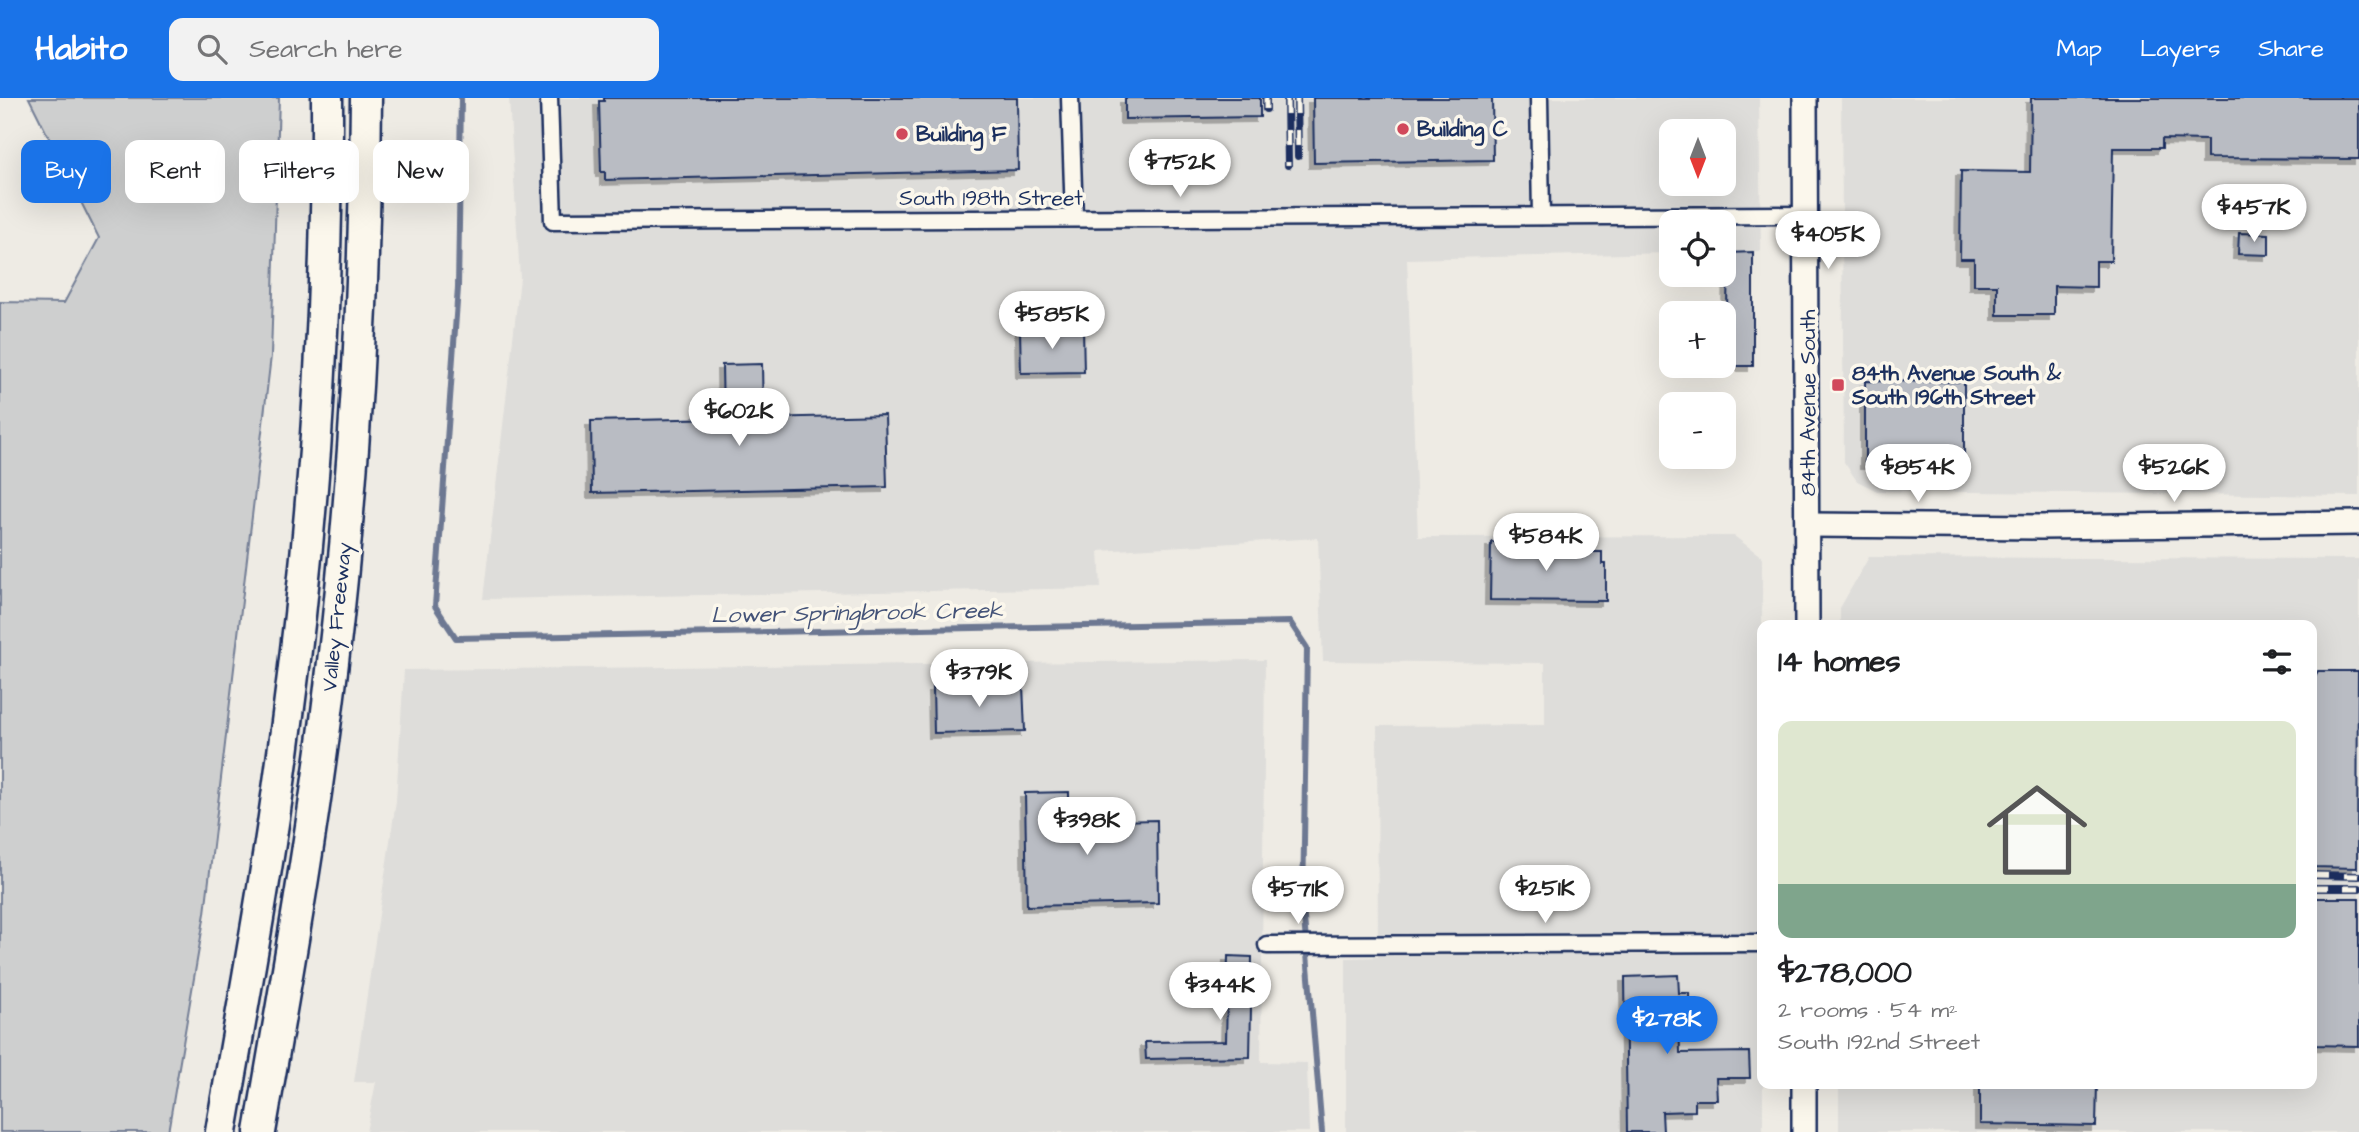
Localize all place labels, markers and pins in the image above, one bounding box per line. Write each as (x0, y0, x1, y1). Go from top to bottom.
place label: Building C (1417, 115, 1508, 146)
place label: Building F (916, 120, 1007, 151)
marker: Building C (1395, 121, 1411, 137)
marker: Building F (894, 126, 910, 142)
pin: $752K (1131, 140, 1229, 199)
pin: $457K (2205, 184, 2303, 244)
pin: $405K (1779, 212, 1877, 271)
pin: $585K (1003, 292, 1101, 351)
place label: 84th Avenue South & South 196th Street (1851, 359, 2062, 412)
marker: 84th Avenue South & South 196th Street (1830, 377, 1846, 393)
pin: $602K (690, 388, 788, 448)
pin: $854K (1869, 444, 1967, 504)
pin: $526K (2125, 444, 2223, 504)
pin: $584K (1497, 514, 1595, 573)
pin: $379K (930, 650, 1028, 709)
pin: $398K (1038, 798, 1136, 857)
pin: $571K (1249, 866, 1347, 926)
pin: $251K (1496, 866, 1594, 925)
pin: $344K (1171, 962, 1269, 1022)
pin: $278K (1618, 996, 1716, 1056)

